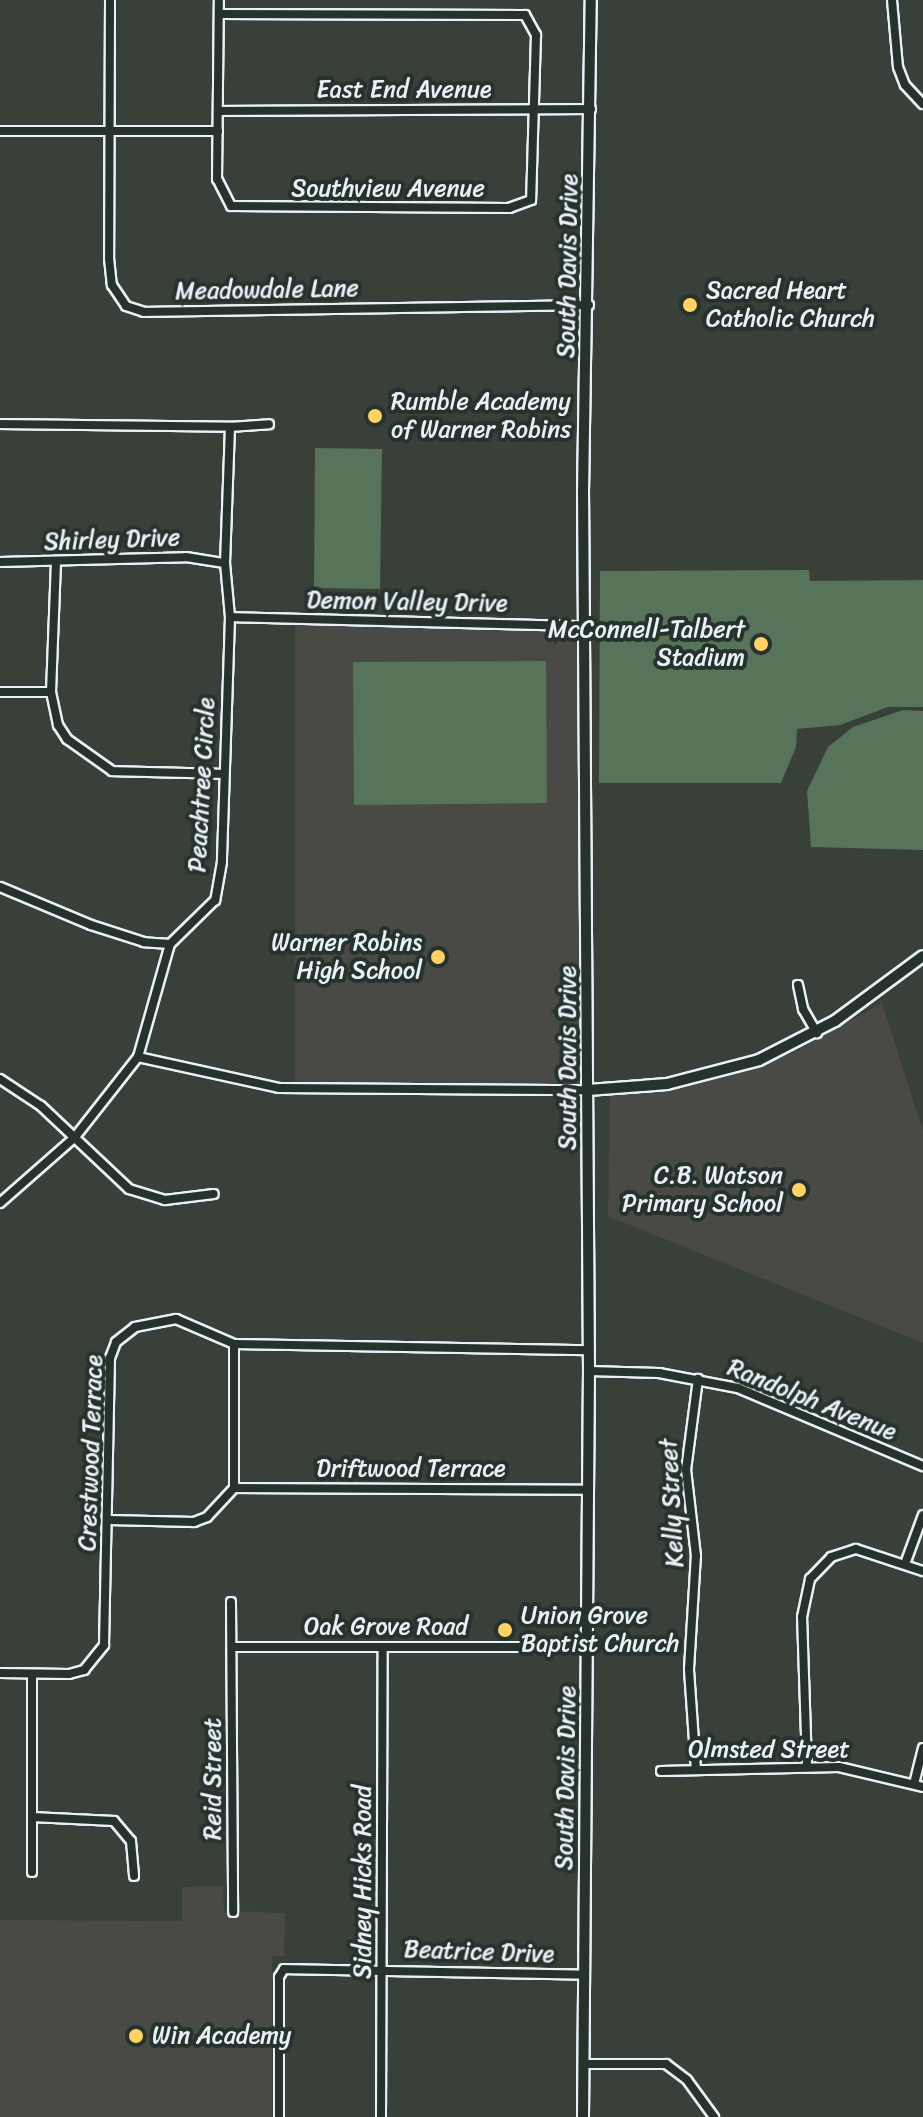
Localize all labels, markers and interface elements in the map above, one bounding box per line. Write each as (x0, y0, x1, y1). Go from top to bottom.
street label: East End Avenue (317, 76, 491, 104)
street label: South Davis Drive (552, 173, 584, 359)
street label: Southview Avenue (292, 175, 484, 203)
street label: Meadowdale Lane (175, 274, 359, 306)
place label: Sacred Heart Catholic Church (706, 277, 875, 333)
marker: Sacred Heart Catholic Church (681, 296, 699, 314)
place label: Rumble Academy of Warner Robins (391, 388, 571, 444)
marker: Rumble Academy of Warner Robins (366, 407, 384, 425)
street label: Shirley Drive (43, 523, 181, 557)
street label: Demon Valley Drive (307, 586, 507, 618)
place label: McConnell-Talbert Stadium (548, 616, 745, 672)
marker: McConnell-Talbert Stadium (752, 635, 770, 653)
street label: Peachtree Circle (183, 696, 221, 874)
place label: Warner Robins High School (271, 929, 422, 985)
marker: Warner Robins High School (429, 948, 447, 966)
street label: South Davis Drive (554, 965, 582, 1151)
place label: C.B. Watson Primary School (622, 1162, 783, 1218)
marker: C.B. Watson Primary School (790, 1181, 808, 1199)
street label: Randolph Avenue (723, 1353, 901, 1447)
street label: Crestwood Terrace (73, 1354, 109, 1552)
street label: Kelly Street (654, 1438, 690, 1568)
street label: Driftwood Terrace (316, 1455, 506, 1483)
place label: Union Grove Baptist Church (521, 1602, 679, 1658)
street label: Oak Grove Road (304, 1613, 468, 1641)
marker: Union Grove Baptist Church (496, 1621, 514, 1639)
street label: South Davis Drive (550, 1685, 582, 1871)
street label: Reid Street (199, 1718, 227, 1840)
street label: Olmsted Street (688, 1736, 850, 1764)
street label: Sidney Hicks Road (349, 1785, 377, 1979)
street label: Beatrice Drive (403, 1935, 555, 1969)
place label: Win Academy (152, 2022, 292, 2050)
marker: Win Academy (127, 2027, 145, 2045)

